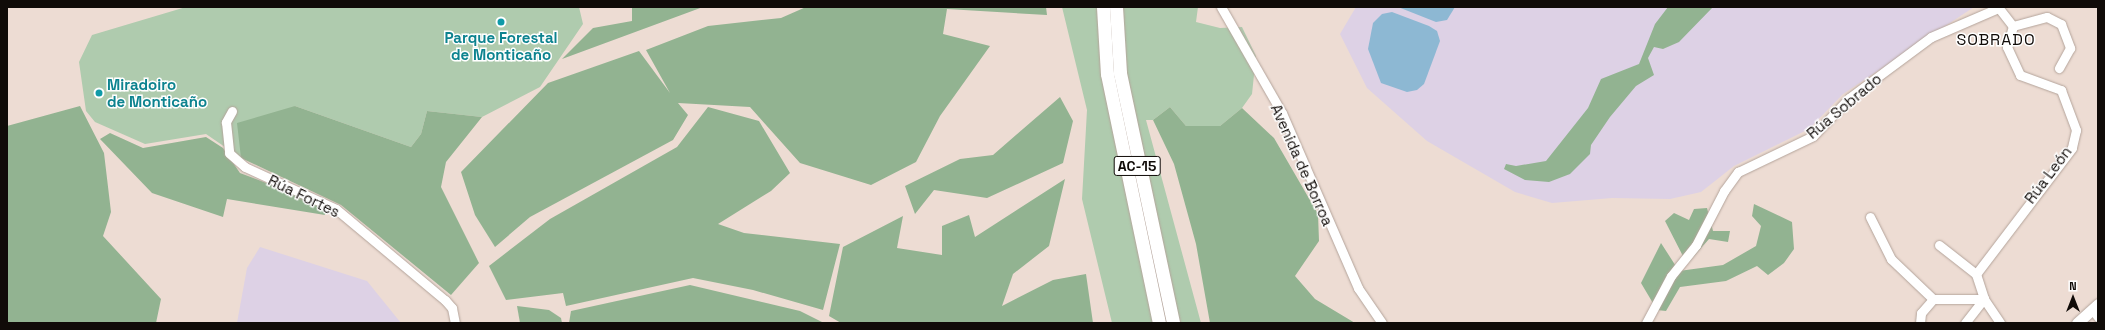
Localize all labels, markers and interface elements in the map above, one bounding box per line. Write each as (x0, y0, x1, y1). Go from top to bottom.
marker: Parque Forestal de Monticaño (496, 17, 506, 27)
place label: Parque Forestal de Monticaño (444, 28, 558, 63)
district label: SOBRADO (1956, 30, 2036, 50)
street label: Rúa Sobrado (1803, 70, 1885, 142)
place label: Miradoiro de Monticaño (107, 75, 207, 110)
marker: Miradoiro de Monticaño (94, 88, 104, 98)
street label: Avenida de Borroa (1267, 101, 1337, 229)
street label: Rúa León (2021, 143, 2075, 207)
road number: AC-15 (1113, 154, 1161, 178)
street label: Rúa Fortes (265, 171, 343, 221)
north arrow (2053, 278, 2093, 318)
text: N (2069, 279, 2077, 293)

